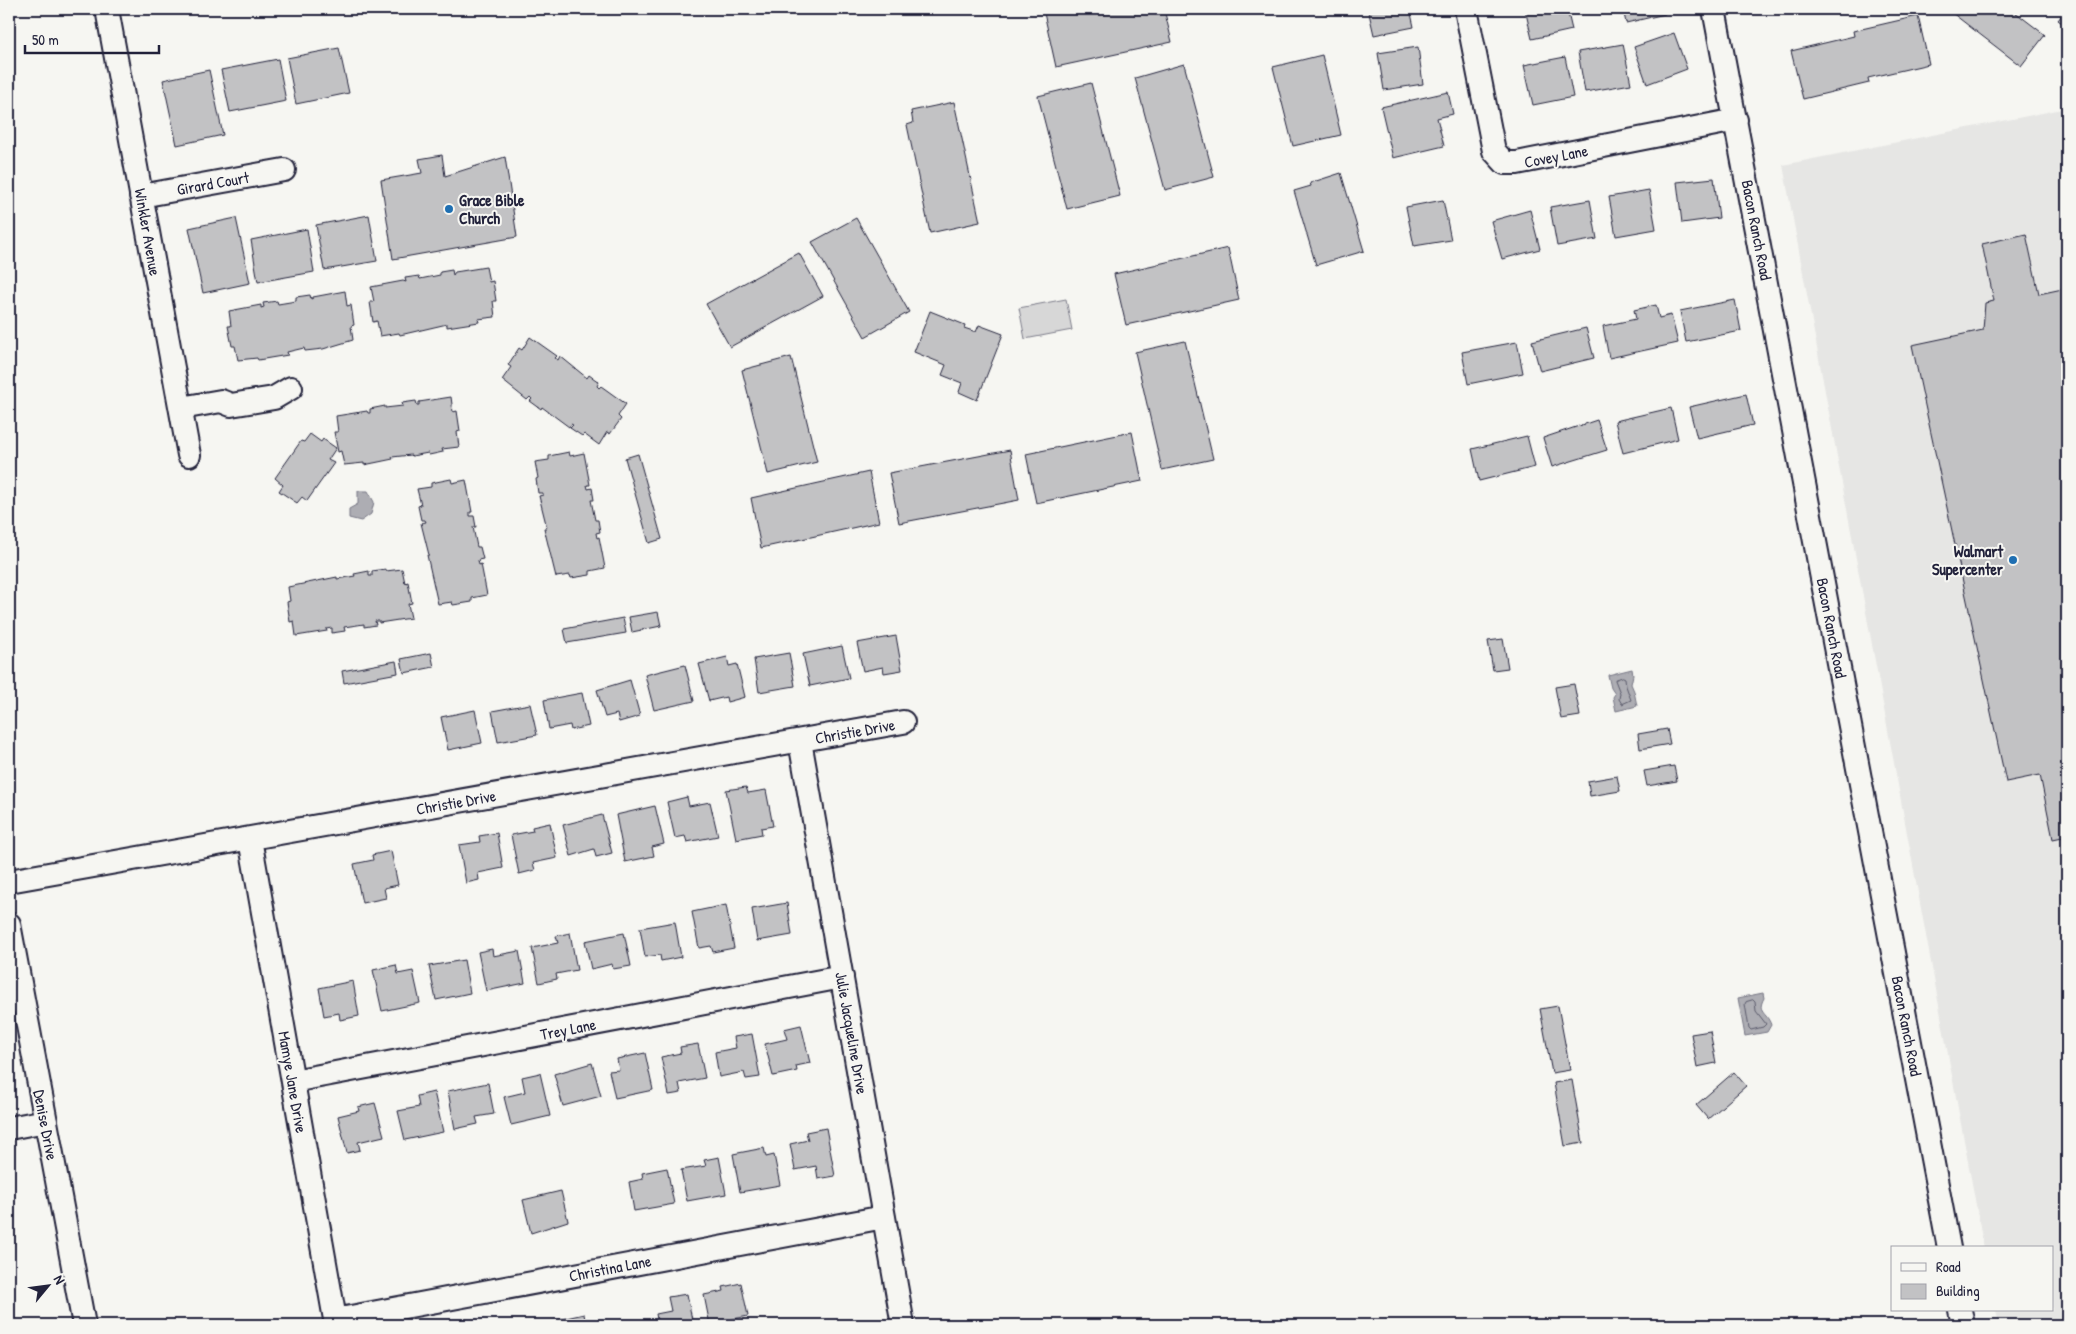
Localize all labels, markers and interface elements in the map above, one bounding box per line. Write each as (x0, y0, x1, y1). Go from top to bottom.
scale bar (25, 22, 159, 54)
text: 50 m (32, 29, 59, 50)
street label: Covey Lane (1522, 139, 1590, 173)
street label: Girard Court (175, 166, 251, 200)
street label: Bacon Ranch Road (1737, 178, 1777, 282)
street label: Winkler Avenue (129, 187, 167, 278)
place label: Grace Bible Church (459, 189, 525, 229)
marker: Grace Bible Church (443, 203, 455, 215)
place label: Walmart Supercenter (1932, 540, 2004, 581)
marker: Walmart Supercenter (2007, 554, 2019, 566)
street label: Bacon Ranch Road (1812, 576, 1852, 680)
street label: Christie Drive (813, 713, 897, 749)
street label: Christie Drive (414, 784, 498, 820)
street label: Julie Jacqueline Drive (830, 970, 874, 1097)
street label: Bacon Ranch Road (1887, 974, 1927, 1078)
street label: Trey Lane (538, 1013, 598, 1045)
street label: Mamye Jane Drive (273, 1029, 313, 1135)
street label: Denise Drive (28, 1088, 64, 1163)
legend (1891, 1246, 2054, 1312)
street label: Christina Lane (567, 1249, 654, 1287)
text: Road (1936, 1256, 1961, 1277)
north arrow (22, 1262, 72, 1312)
text: N (50, 1272, 70, 1288)
text: Building (1936, 1280, 1980, 1301)

